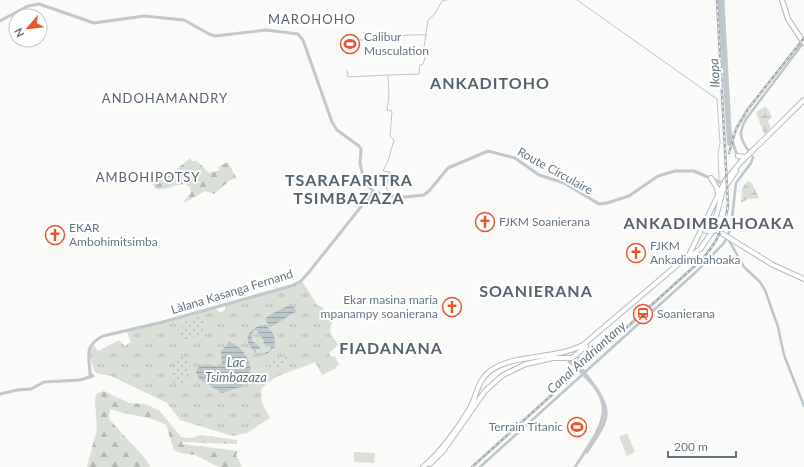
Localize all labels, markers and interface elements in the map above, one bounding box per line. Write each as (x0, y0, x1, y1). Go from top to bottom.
north arrow (8, 8, 48, 48)
district label: MAROHOHO (268, 11, 356, 27)
text: N (11, 26, 26, 40)
place label: Calibur Musculation (364, 29, 429, 58)
sports icon: Calibur Musculation (339, 33, 361, 55)
water label: Ikopa (705, 58, 723, 88)
district label: ANKADITOHO (429, 73, 550, 92)
district label: ANDOHAMANDRY (102, 90, 228, 106)
street label: Route Circulaire (515, 144, 596, 197)
district label: AMBOHIPOTSY (96, 169, 200, 185)
district label: TSARAFARITRA TSIMBAZAZA (285, 170, 413, 207)
church icon: FJKM Soanierana (474, 211, 496, 233)
district label: ANKADIMBAHOAKA (622, 213, 795, 232)
place label: FJKM Soanierana (499, 214, 590, 229)
place label: EKAR Ambohimitsimba (69, 220, 158, 249)
church icon: EKAR Ambohimitsimba (44, 224, 66, 246)
place label: FJKM Ankadimbahoaka (650, 238, 741, 267)
church icon: FJKM Ankadimbahoaka (625, 242, 647, 264)
street label: Làlana Kasanga Fernand (169, 266, 295, 317)
district label: SOANIERANA (479, 281, 593, 300)
place label: Ekar masina maria mpanampy soanierana (321, 292, 438, 321)
church icon: Ekar masina maria mpanampy soanierana (441, 296, 463, 318)
station icon: Soanierana (632, 303, 654, 325)
place label: Soanierana (657, 306, 715, 321)
water label: Canal Andriantany (543, 317, 629, 397)
district label: FIADANANA (339, 338, 443, 357)
water label: Lac Tsimbazaza (205, 354, 267, 385)
sports icon: Terrain Titanic (566, 416, 588, 438)
place label: Terrain Titanic (489, 419, 563, 434)
scale bar (668, 433, 736, 459)
text: 200 m (674, 439, 708, 454)

